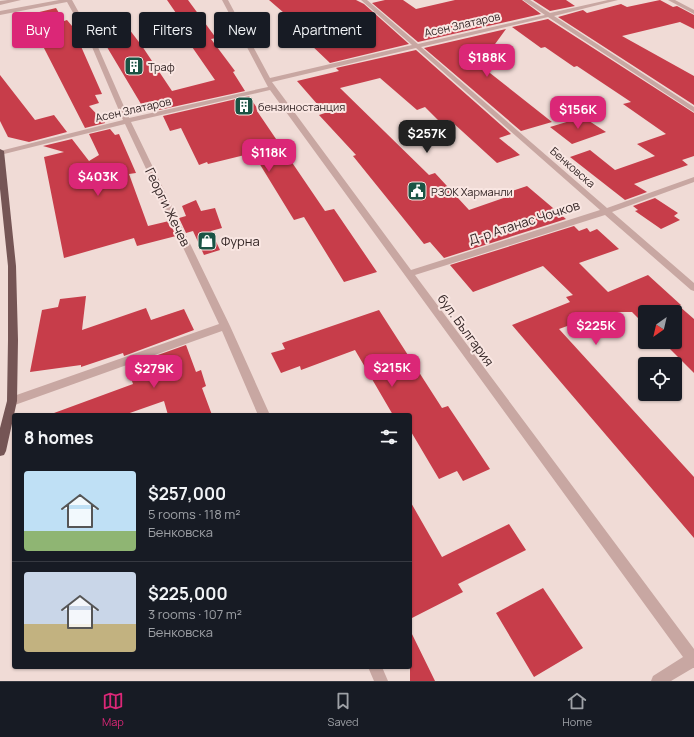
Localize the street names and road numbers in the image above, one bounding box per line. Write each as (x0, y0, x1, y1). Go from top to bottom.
street label: Асен Златаров (423, 8, 502, 40)
street label: Асен Златаров (94, 93, 173, 125)
street label: Бенковска (547, 143, 599, 191)
street label: Георги Жечев (141, 165, 195, 249)
street label: Д-р Атанас Чочков (466, 196, 582, 248)
street label: бул. България (434, 290, 498, 370)

